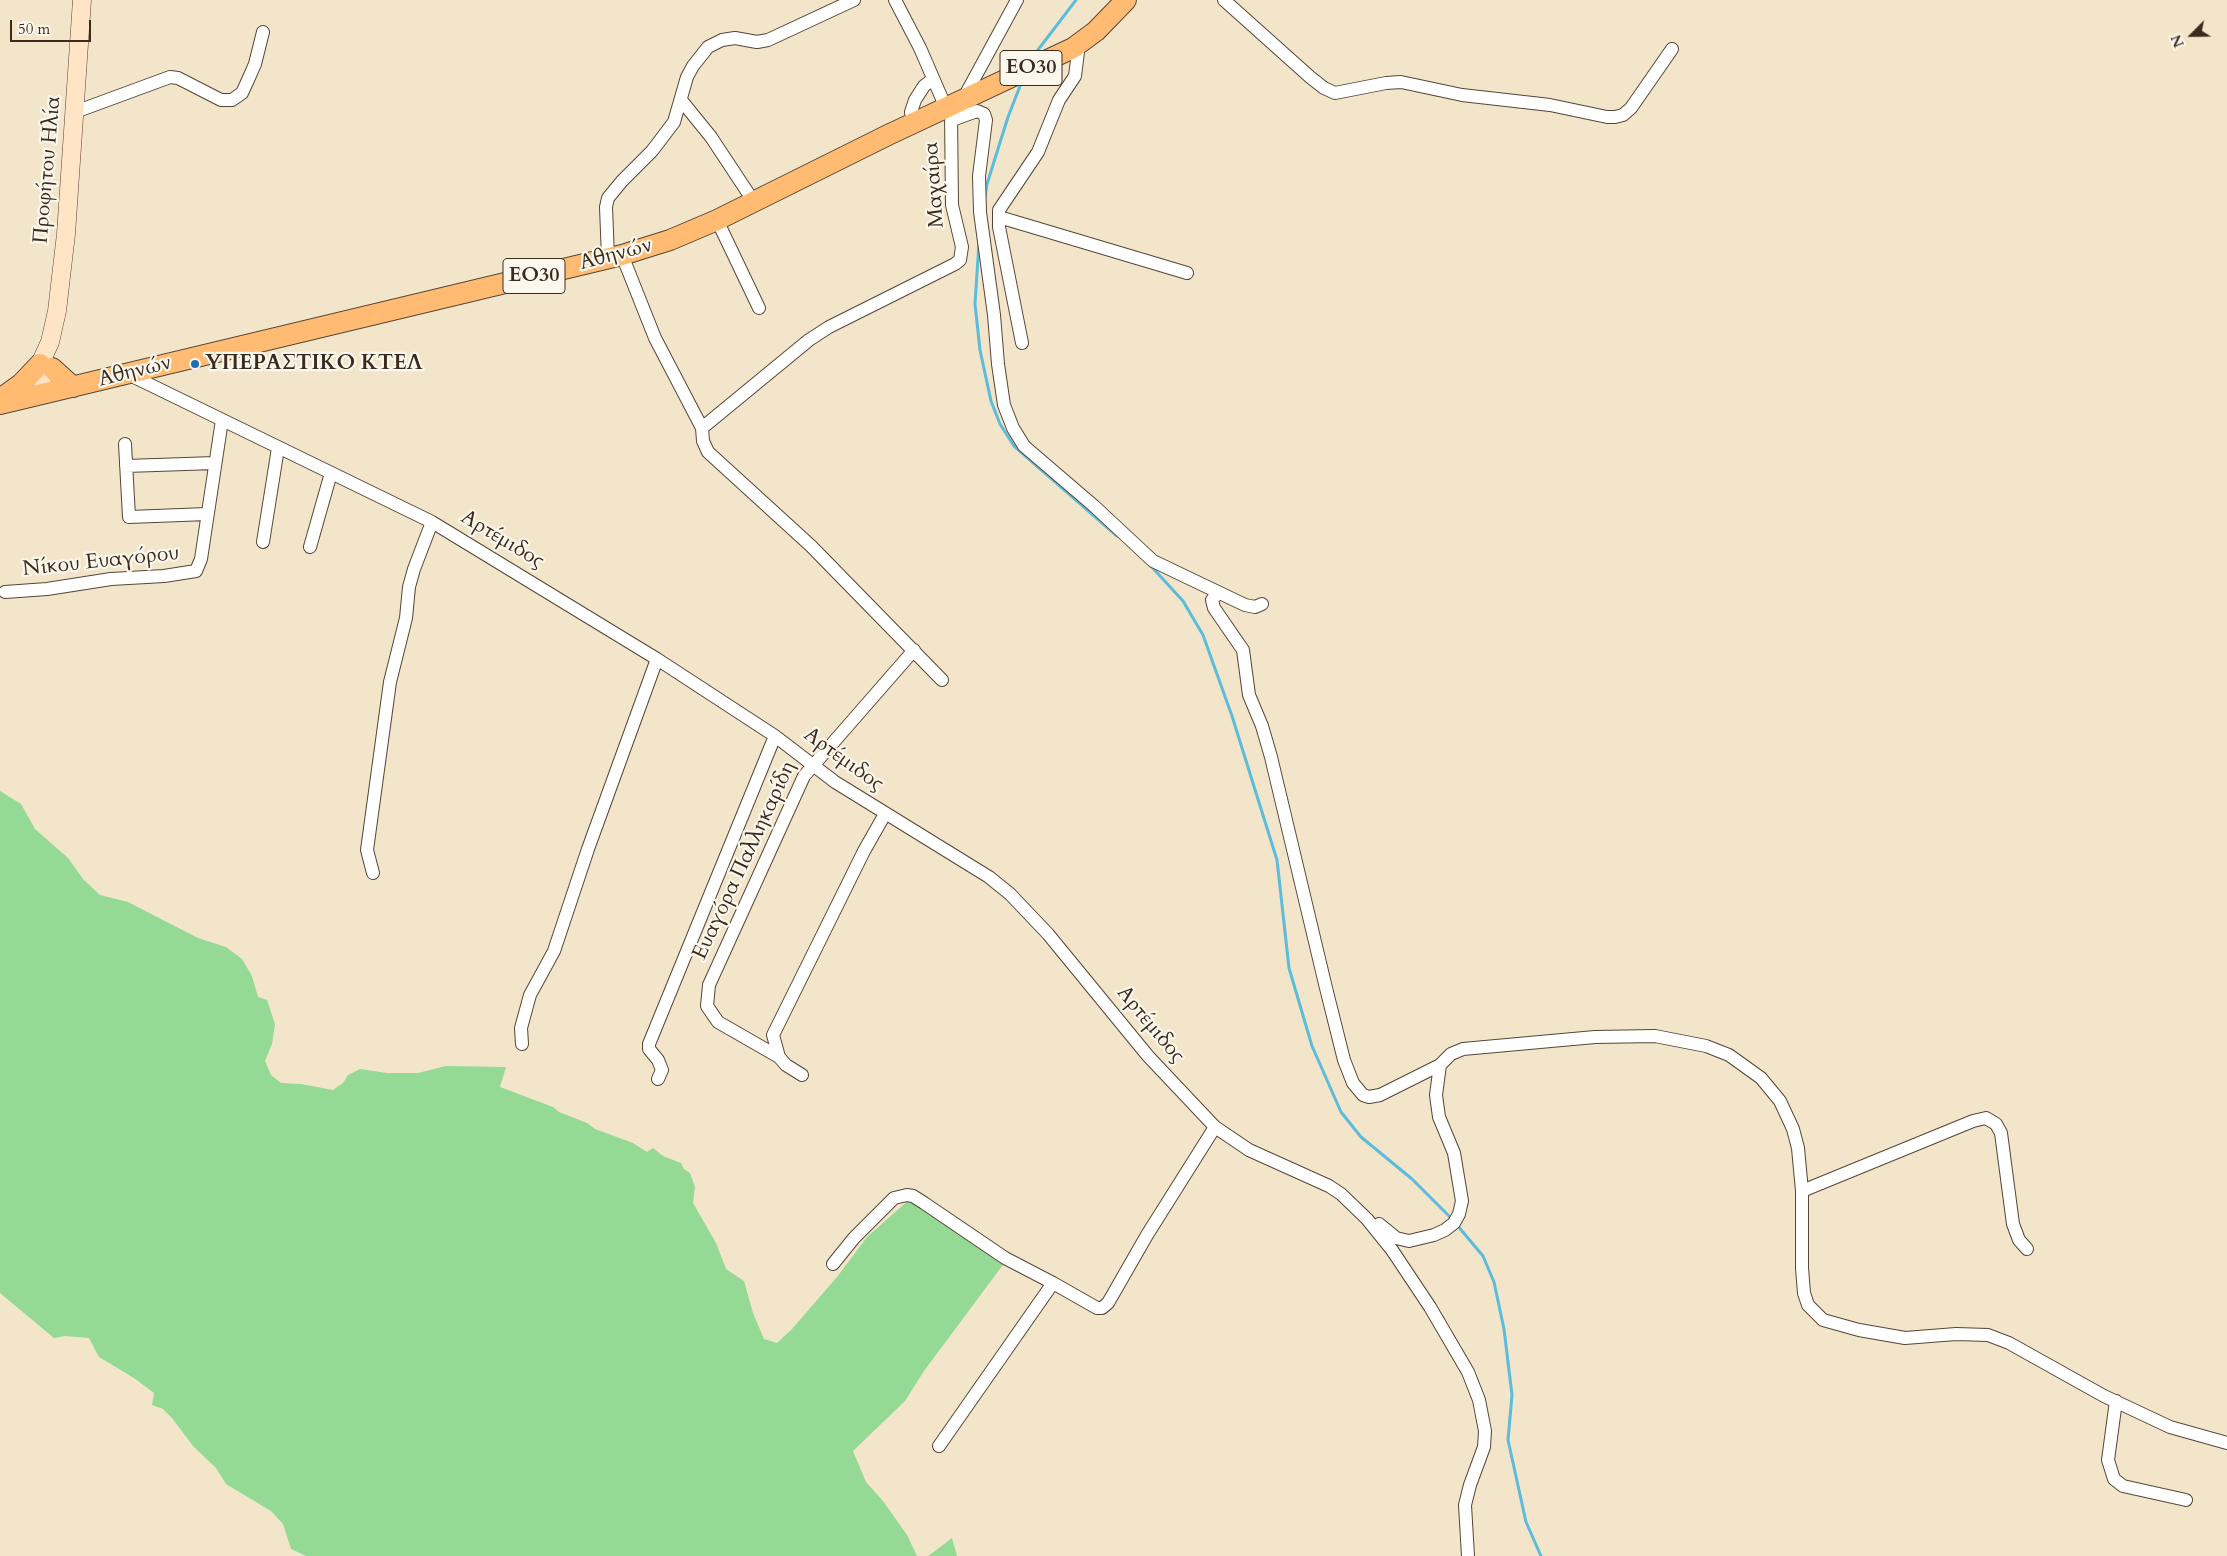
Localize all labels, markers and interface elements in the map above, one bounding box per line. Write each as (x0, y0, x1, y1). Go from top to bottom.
scale bar (12, 10, 94, 42)
north arrow (2167, 10, 2217, 60)
text: 50 m (18, 19, 50, 39)
text: N (2167, 32, 2189, 50)
road number: ΕΟ30 (1000, 50, 1062, 86)
street label: Προφήτου Ηλία (29, 95, 67, 245)
street label: Μαχαίρα (919, 141, 951, 229)
street label: Αθηνών (577, 233, 655, 277)
road number: ΕΟ30 (503, 258, 565, 294)
street label: Αθηνών (96, 351, 174, 393)
place label: ΥΠΕΡΑΣΤΙΚΟ ΚΤΕΛ (205, 351, 422, 377)
marker: ΥΠΕΡΑΣΤΙΚΟ ΚΤΕΛ (189, 358, 201, 370)
street label: Αρτέμιδος (456, 505, 548, 575)
street label: Νίκου Ευαγόρου (22, 541, 180, 583)
street label: Αρτέμιδος (798, 723, 888, 797)
street label: Ευαγόρα Παλληκαρίδη (688, 758, 802, 964)
street label: Αρτέμιδος (1111, 981, 1189, 1069)

